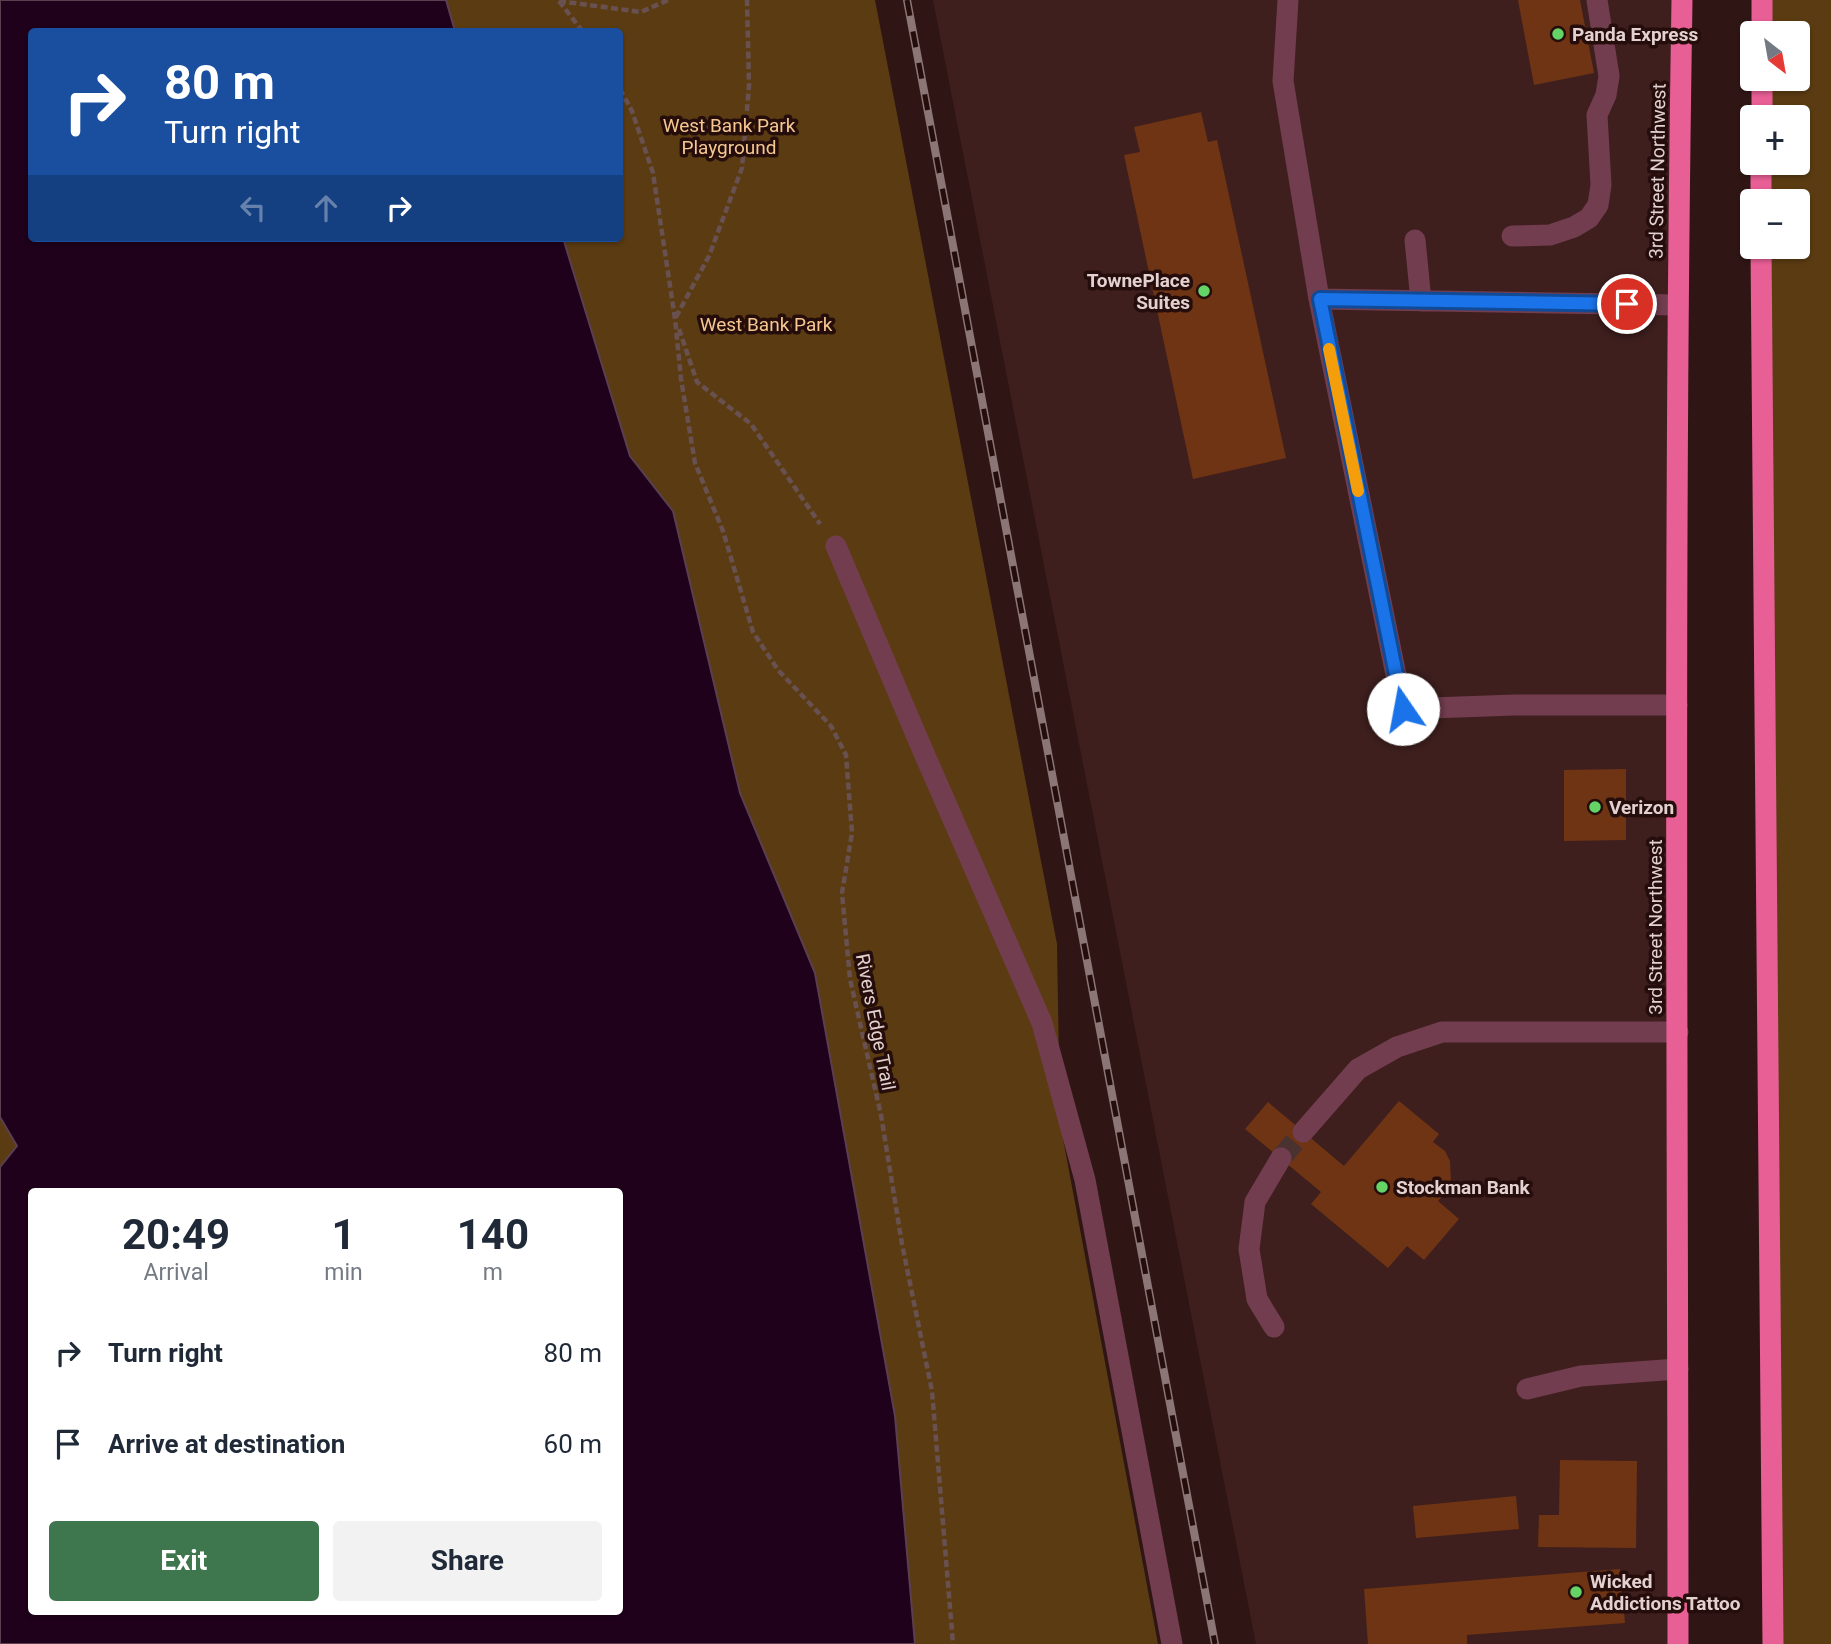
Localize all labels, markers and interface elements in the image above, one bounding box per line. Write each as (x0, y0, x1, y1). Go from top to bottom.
north arrow (1740, 21, 1810, 91)
map controls (1740, 21, 1810, 259)
place label: Panda Express (1572, 23, 1698, 46)
marker: Panda Express (1550, 26, 1566, 42)
text: 80 m (164, 54, 275, 111)
icon: right (49, 56, 140, 147)
street label: 3rd Street Northwest (1644, 83, 1671, 259)
button: + (1740, 105, 1810, 175)
text: Turn right (164, 113, 300, 151)
park label: West Bank Park Playground (663, 114, 796, 159)
icon: left (234, 189, 272, 227)
icon: ahead (307, 189, 345, 227)
icon: right (380, 189, 418, 227)
button: − (1740, 189, 1810, 259)
place label: TownePlace Suites (1087, 269, 1190, 314)
pin (1597, 274, 1657, 334)
marker: TownePlace Suites (1196, 283, 1212, 299)
icon: arrive (1608, 285, 1646, 323)
park label: West Bank Park (700, 313, 833, 336)
position arrow (1366, 672, 1440, 746)
place label: Verizon (1609, 796, 1674, 819)
marker: Verizon (1587, 799, 1603, 815)
street label: 3rd Street Northwest (1644, 839, 1667, 1015)
street label: Rivers Edge Trail (851, 952, 900, 1093)
place label: Stockman Bank (1396, 1176, 1531, 1199)
marker: Stockman Bank (1374, 1179, 1390, 1195)
text: 20:49 (122, 1210, 230, 1259)
text: 1 (331, 1210, 356, 1259)
text: 140 (457, 1210, 529, 1259)
text: Arrival (143, 1259, 209, 1286)
text: min (324, 1259, 363, 1286)
text: m (483, 1259, 503, 1286)
icon: right (49, 1334, 87, 1372)
text: Turn right (108, 1338, 223, 1368)
text: 80 m (544, 1338, 602, 1368)
icon: arrive (49, 1425, 87, 1463)
text: Arrive at destination (108, 1429, 345, 1459)
text: 60 m (544, 1429, 602, 1459)
button: Exit (49, 1521, 319, 1601)
button: Share (333, 1521, 602, 1601)
place label: Wicked Addictions Tattoo (1590, 1570, 1741, 1615)
marker: Wicked Addictions Tattoo (1568, 1584, 1584, 1600)

